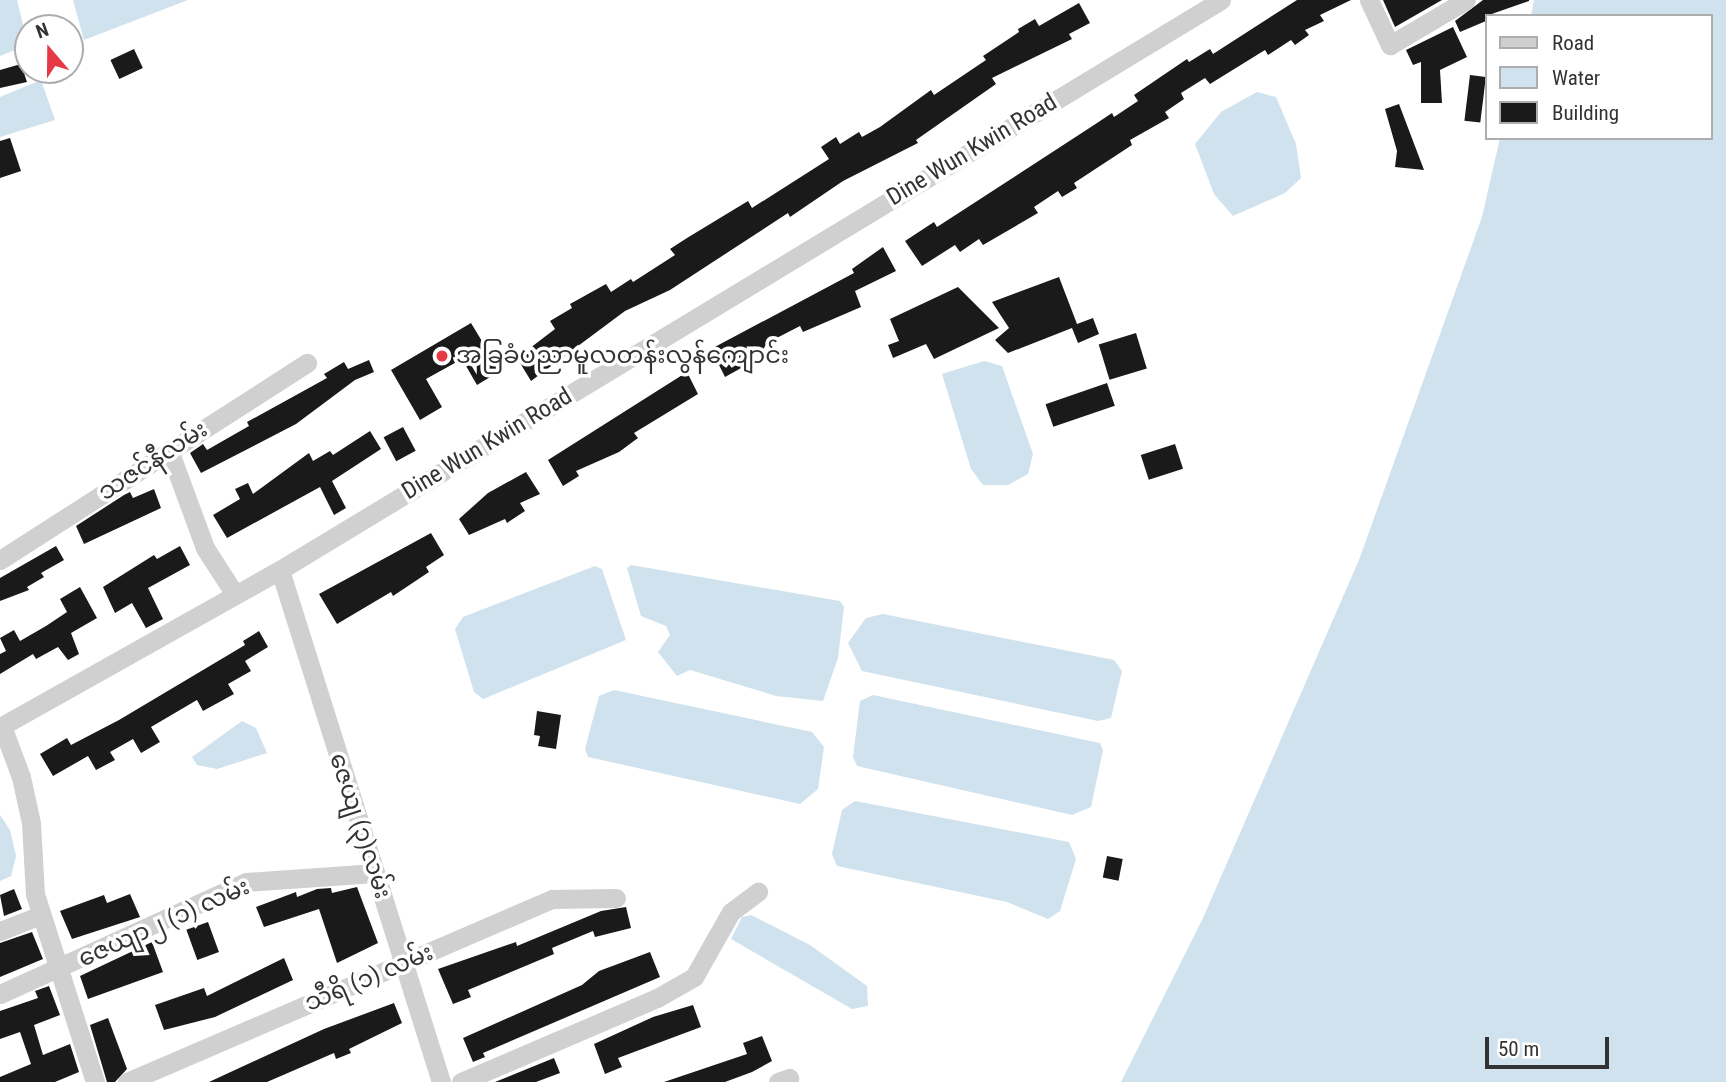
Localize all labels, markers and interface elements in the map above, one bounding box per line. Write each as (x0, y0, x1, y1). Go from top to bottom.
north arrow (14, 14, 84, 84)
legend (1484, 14, 1712, 140)
text: N (33, 18, 52, 43)
text: Road (1552, 31, 1594, 55)
text: Water (1552, 66, 1600, 90)
street label: Dine Wun Kwin Road (882, 88, 1062, 212)
text: Building (1552, 101, 1619, 125)
place label: အခြခံပညာမူလတန်းလွန်ကျောင်း (456, 342, 789, 370)
marker: အခြခံပညာမူလတန်းလွန်ကျောင်း (434, 348, 450, 364)
street label: Dine Wun Kwin Road (397, 382, 577, 506)
street label: သဇင်နီလမ်း (93, 415, 213, 507)
street label: ဇေယျ (၃)လမ်း (323, 749, 397, 903)
street label: ဇေယျာ၂ (၁) လမ်း (74, 872, 254, 974)
street label: သီရိ (၁) လမ်း (301, 938, 437, 1018)
scale bar (1488, 1023, 1612, 1066)
text: 50 m (1498, 1037, 1539, 1061)

